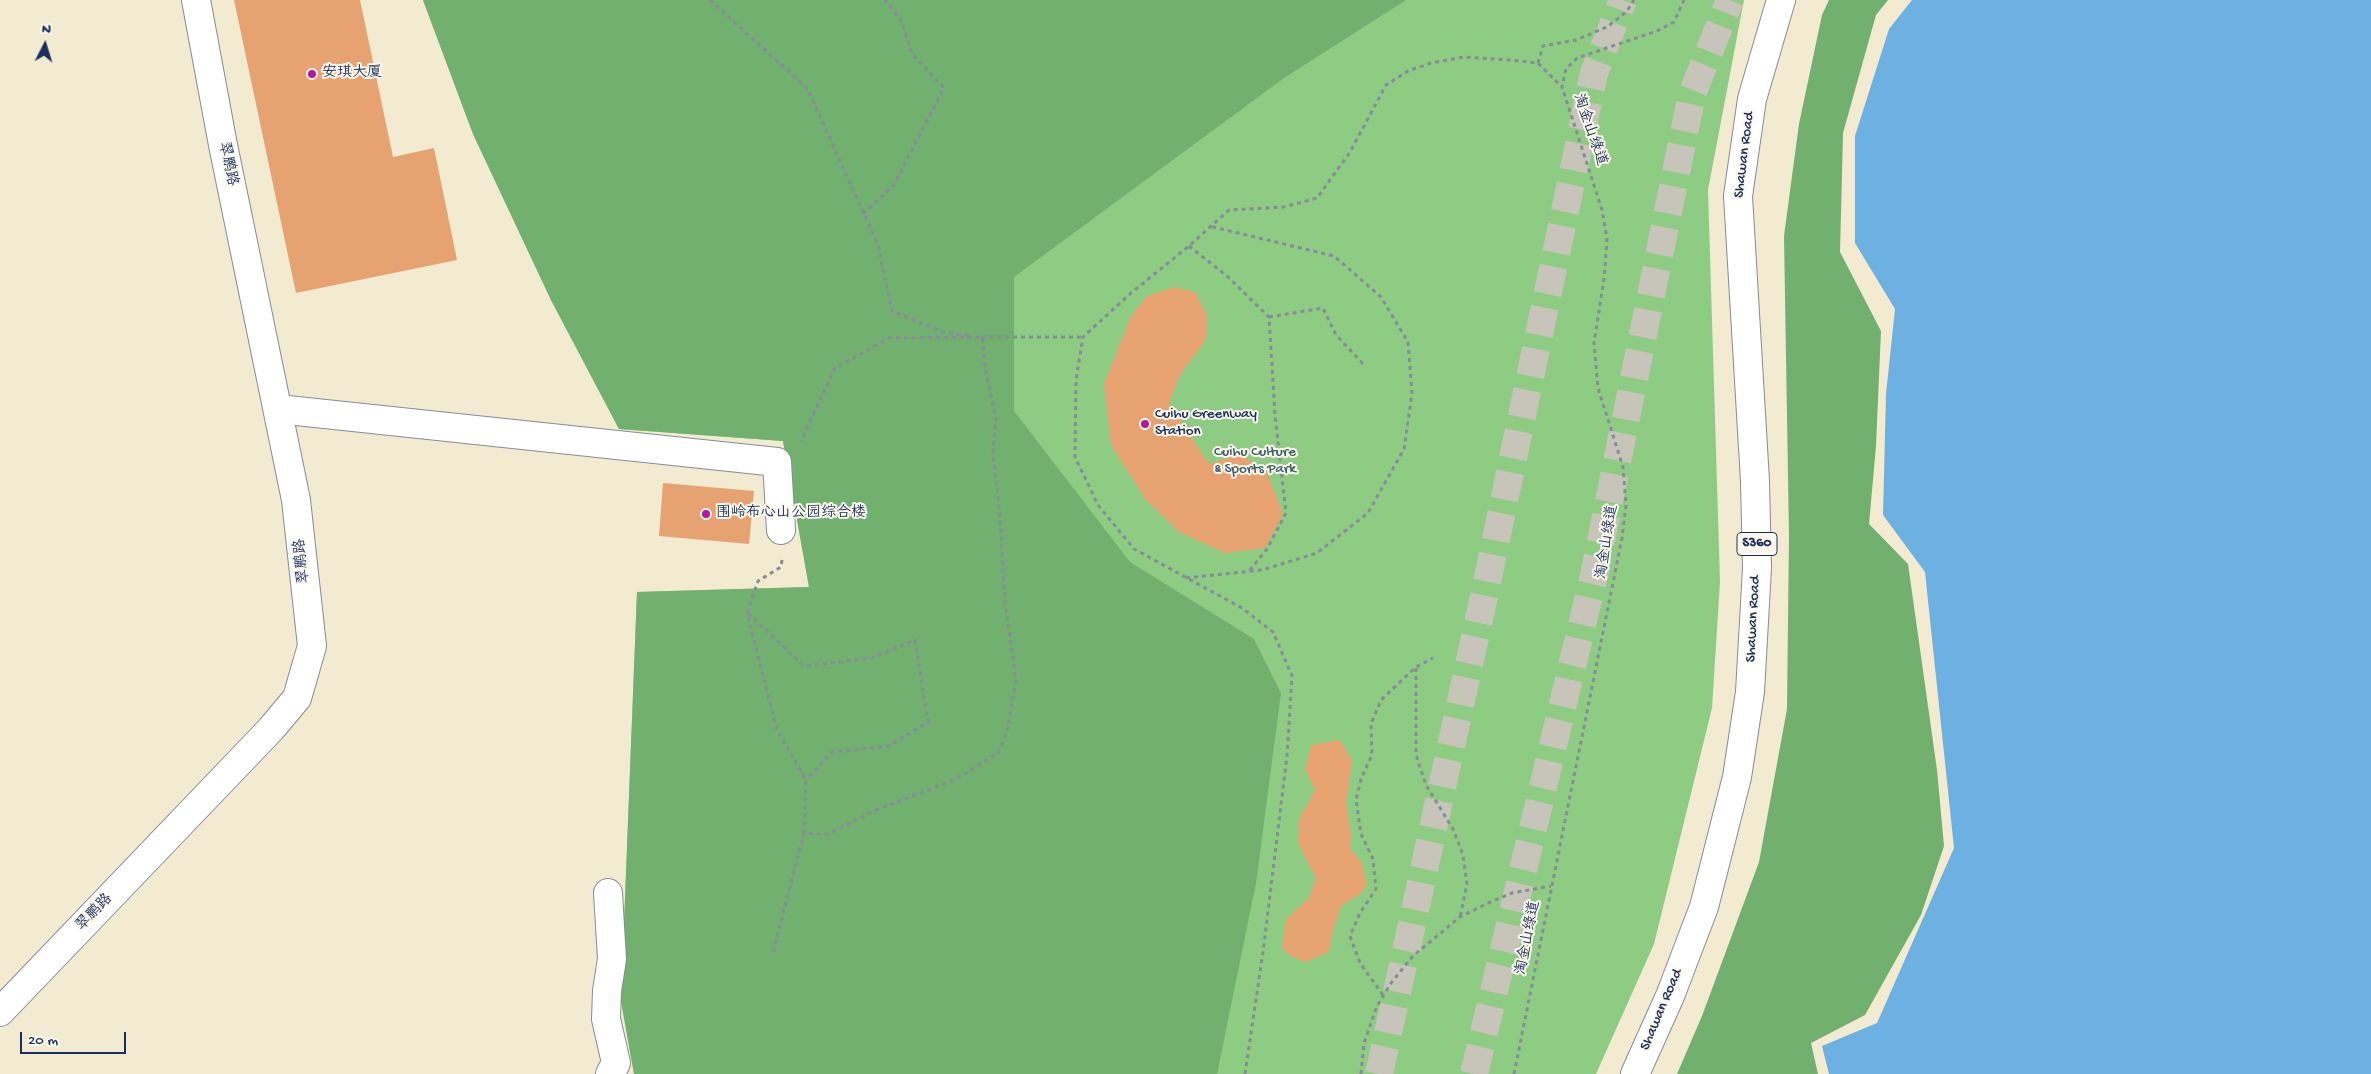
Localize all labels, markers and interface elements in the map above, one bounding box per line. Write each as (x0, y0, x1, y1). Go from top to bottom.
north arrow (20, 20, 70, 70)
text: N (41, 21, 52, 38)
place label: 安琪大厦 (322, 65, 382, 83)
marker: 安琪大厦 (306, 68, 318, 80)
street label: 淘金山绿道 (1568, 92, 1610, 168)
street label: Shawan Road (1731, 111, 1759, 199)
street label: 翠鹏路 (214, 140, 240, 188)
place label: Cuihu Greenway Station (1155, 406, 1257, 441)
marker: Cuihu Greenway Station (1139, 418, 1151, 430)
park label: Cuihu Culture & Sports Park (1214, 444, 1296, 479)
street label: 淘金山绿道 (1593, 504, 1623, 580)
place label: 围岭布心山公园综合楼 (716, 505, 866, 523)
marker: 围岭布心山公园综合楼 (700, 508, 712, 520)
road number: S360 (1737, 532, 1777, 556)
street label: 翠鹏路 (292, 538, 314, 584)
street label: Shawan Road (1743, 575, 1765, 663)
street label: 翠鹏路 (73, 891, 117, 935)
street label: 淘金山绿道 (1513, 899, 1545, 977)
street label: Shawan Road (1637, 967, 1687, 1053)
scale bar (22, 1022, 129, 1054)
text: 20 m (28, 1032, 58, 1050)

